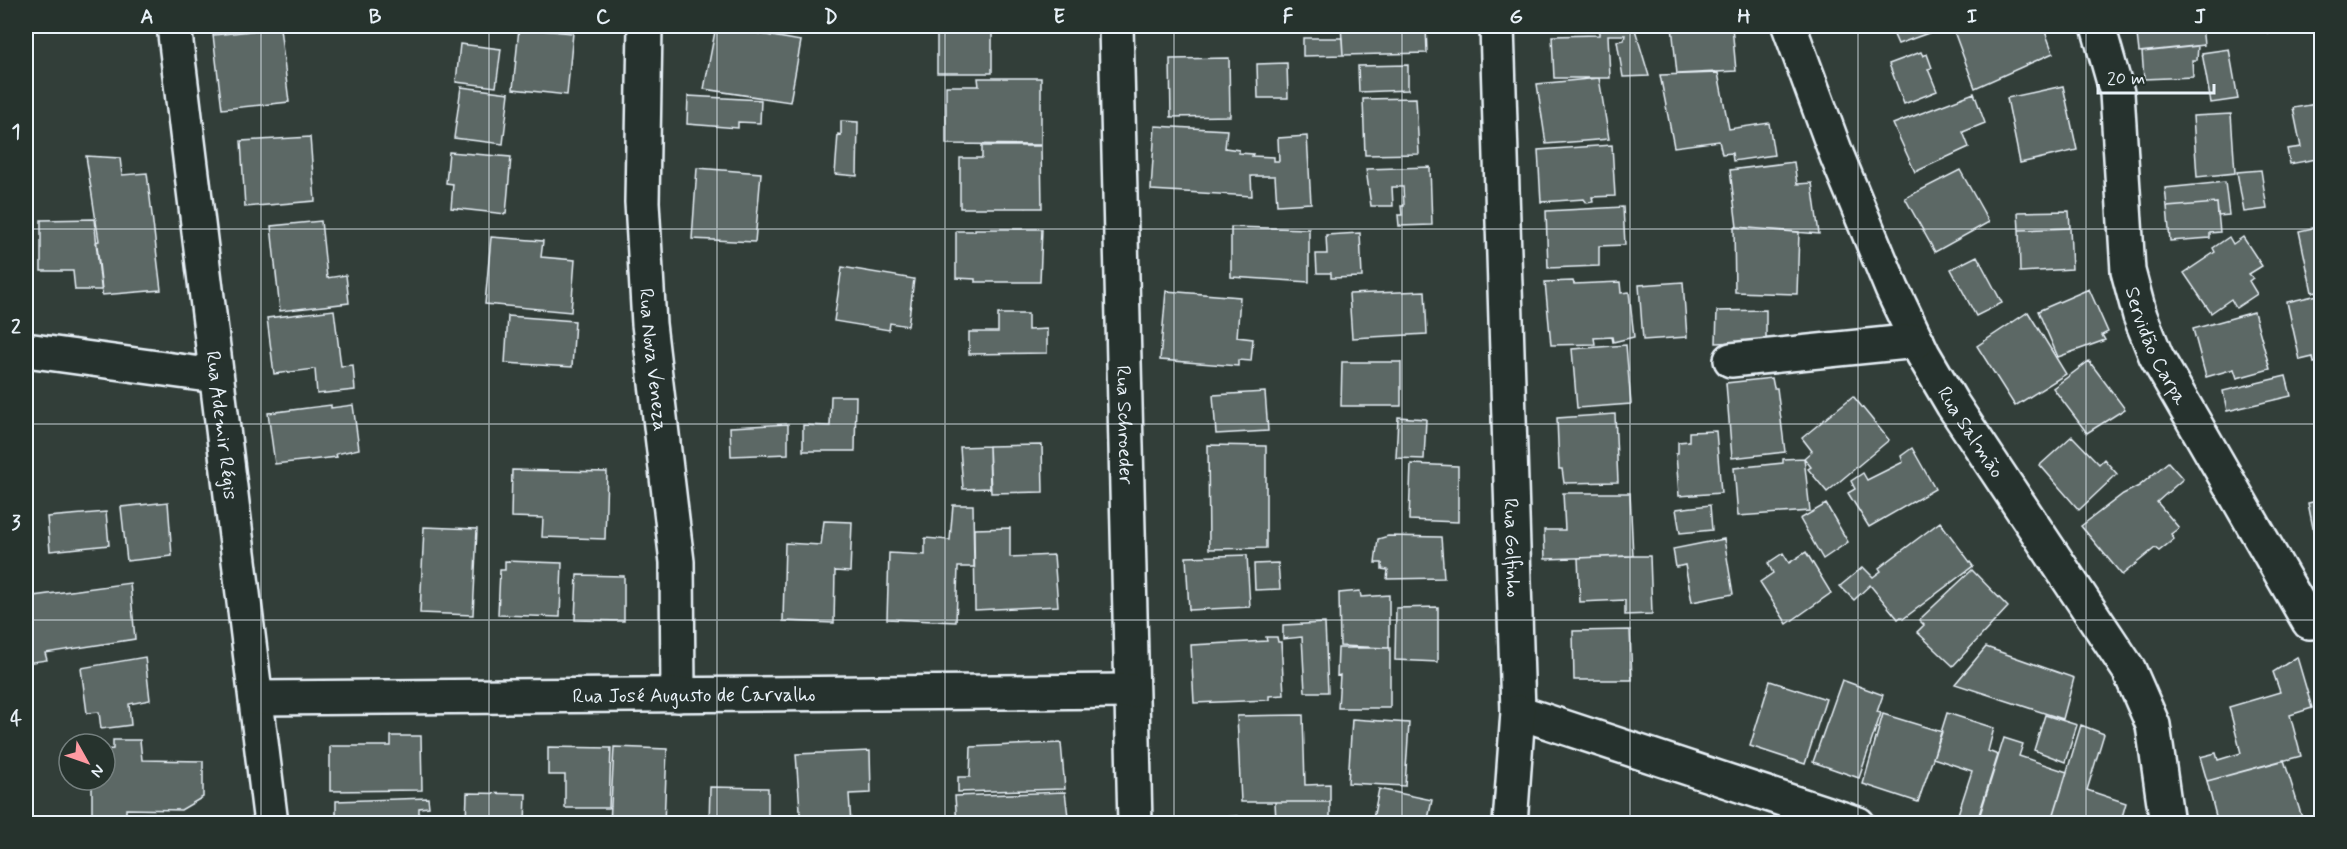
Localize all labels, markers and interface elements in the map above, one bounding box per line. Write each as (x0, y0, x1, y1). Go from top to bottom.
text: A (140, 4, 154, 31)
text: B (369, 4, 382, 31)
text: C (596, 4, 611, 31)
text: D (824, 4, 838, 31)
text: E (1053, 4, 1065, 31)
text: F (1283, 4, 1294, 31)
text: G (1509, 4, 1523, 31)
text: H (1737, 4, 1751, 31)
text: I (1967, 4, 1977, 31)
text: J (2194, 4, 2206, 31)
scale bar (2098, 57, 2214, 95)
text: 20 m (2107, 67, 2145, 91)
text: 1 (12, 119, 20, 146)
street label: Servidão Carpa (2118, 284, 2194, 411)
street label: Rua Nova Veneza (632, 287, 673, 433)
text: 2 (11, 314, 21, 341)
street label: Rua Ademir Régis (199, 349, 243, 501)
street label: Rua Schroeder (1109, 365, 1139, 485)
street label: Rua Salmão (1930, 382, 2010, 484)
street label: Rua Golfinho (1496, 498, 1526, 598)
text: 3 (11, 510, 21, 537)
street label: Rua José Augusto de Carvalho (572, 682, 816, 710)
text: 4 (10, 706, 22, 733)
north arrow (57, 732, 117, 792)
text: N (86, 760, 109, 782)

